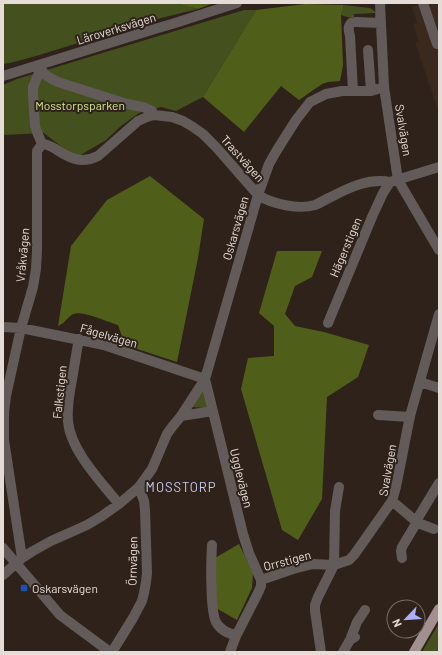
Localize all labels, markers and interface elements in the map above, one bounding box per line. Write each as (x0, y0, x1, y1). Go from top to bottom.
street label: Läroverksvägen (75, 9, 157, 47)
park label: Mosstorpsparken (35, 98, 125, 112)
street label: Svalvägen (393, 103, 415, 157)
street label: Trastvägen (218, 132, 268, 184)
street label: Oskarsvägen (219, 194, 251, 262)
street label: Hägerstigen (326, 215, 364, 279)
street label: Vråkvägen (13, 227, 31, 283)
street label: Fågelvägen (79, 320, 139, 350)
street label: Falkstigen (49, 365, 69, 419)
street label: Svalvägen (376, 443, 398, 497)
street label: Ugglevägen (228, 447, 256, 509)
district label: MOSSTORP (146, 479, 216, 495)
street label: Örnvägen (125, 536, 139, 586)
street label: Orrstigen (262, 547, 312, 573)
place label: Oskarsvägen (32, 581, 98, 595)
marker: Oskarsvägen (19, 583, 29, 593)
north arrow (386, 599, 426, 639)
text: N (389, 617, 404, 630)

